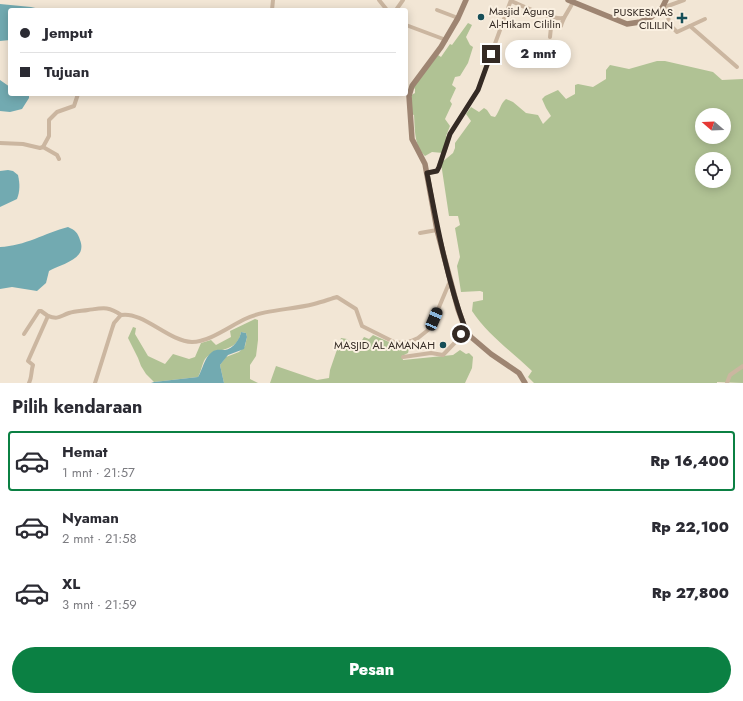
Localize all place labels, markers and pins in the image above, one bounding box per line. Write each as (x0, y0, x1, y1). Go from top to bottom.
place label: Masjid Agung Al-Hikam Cililin (489, 3, 561, 32)
place label: PUSKESMAS CILILIN (614, 4, 673, 33)
marker: Masjid Agung Al-Hikam Cililin (476, 12, 486, 22)
marker: PUSKESMAS CILILIN (676, 12, 688, 24)
place label: MASJID AL AMANAH (334, 337, 435, 353)
marker: MASJID AL AMANAH (438, 340, 448, 350)

